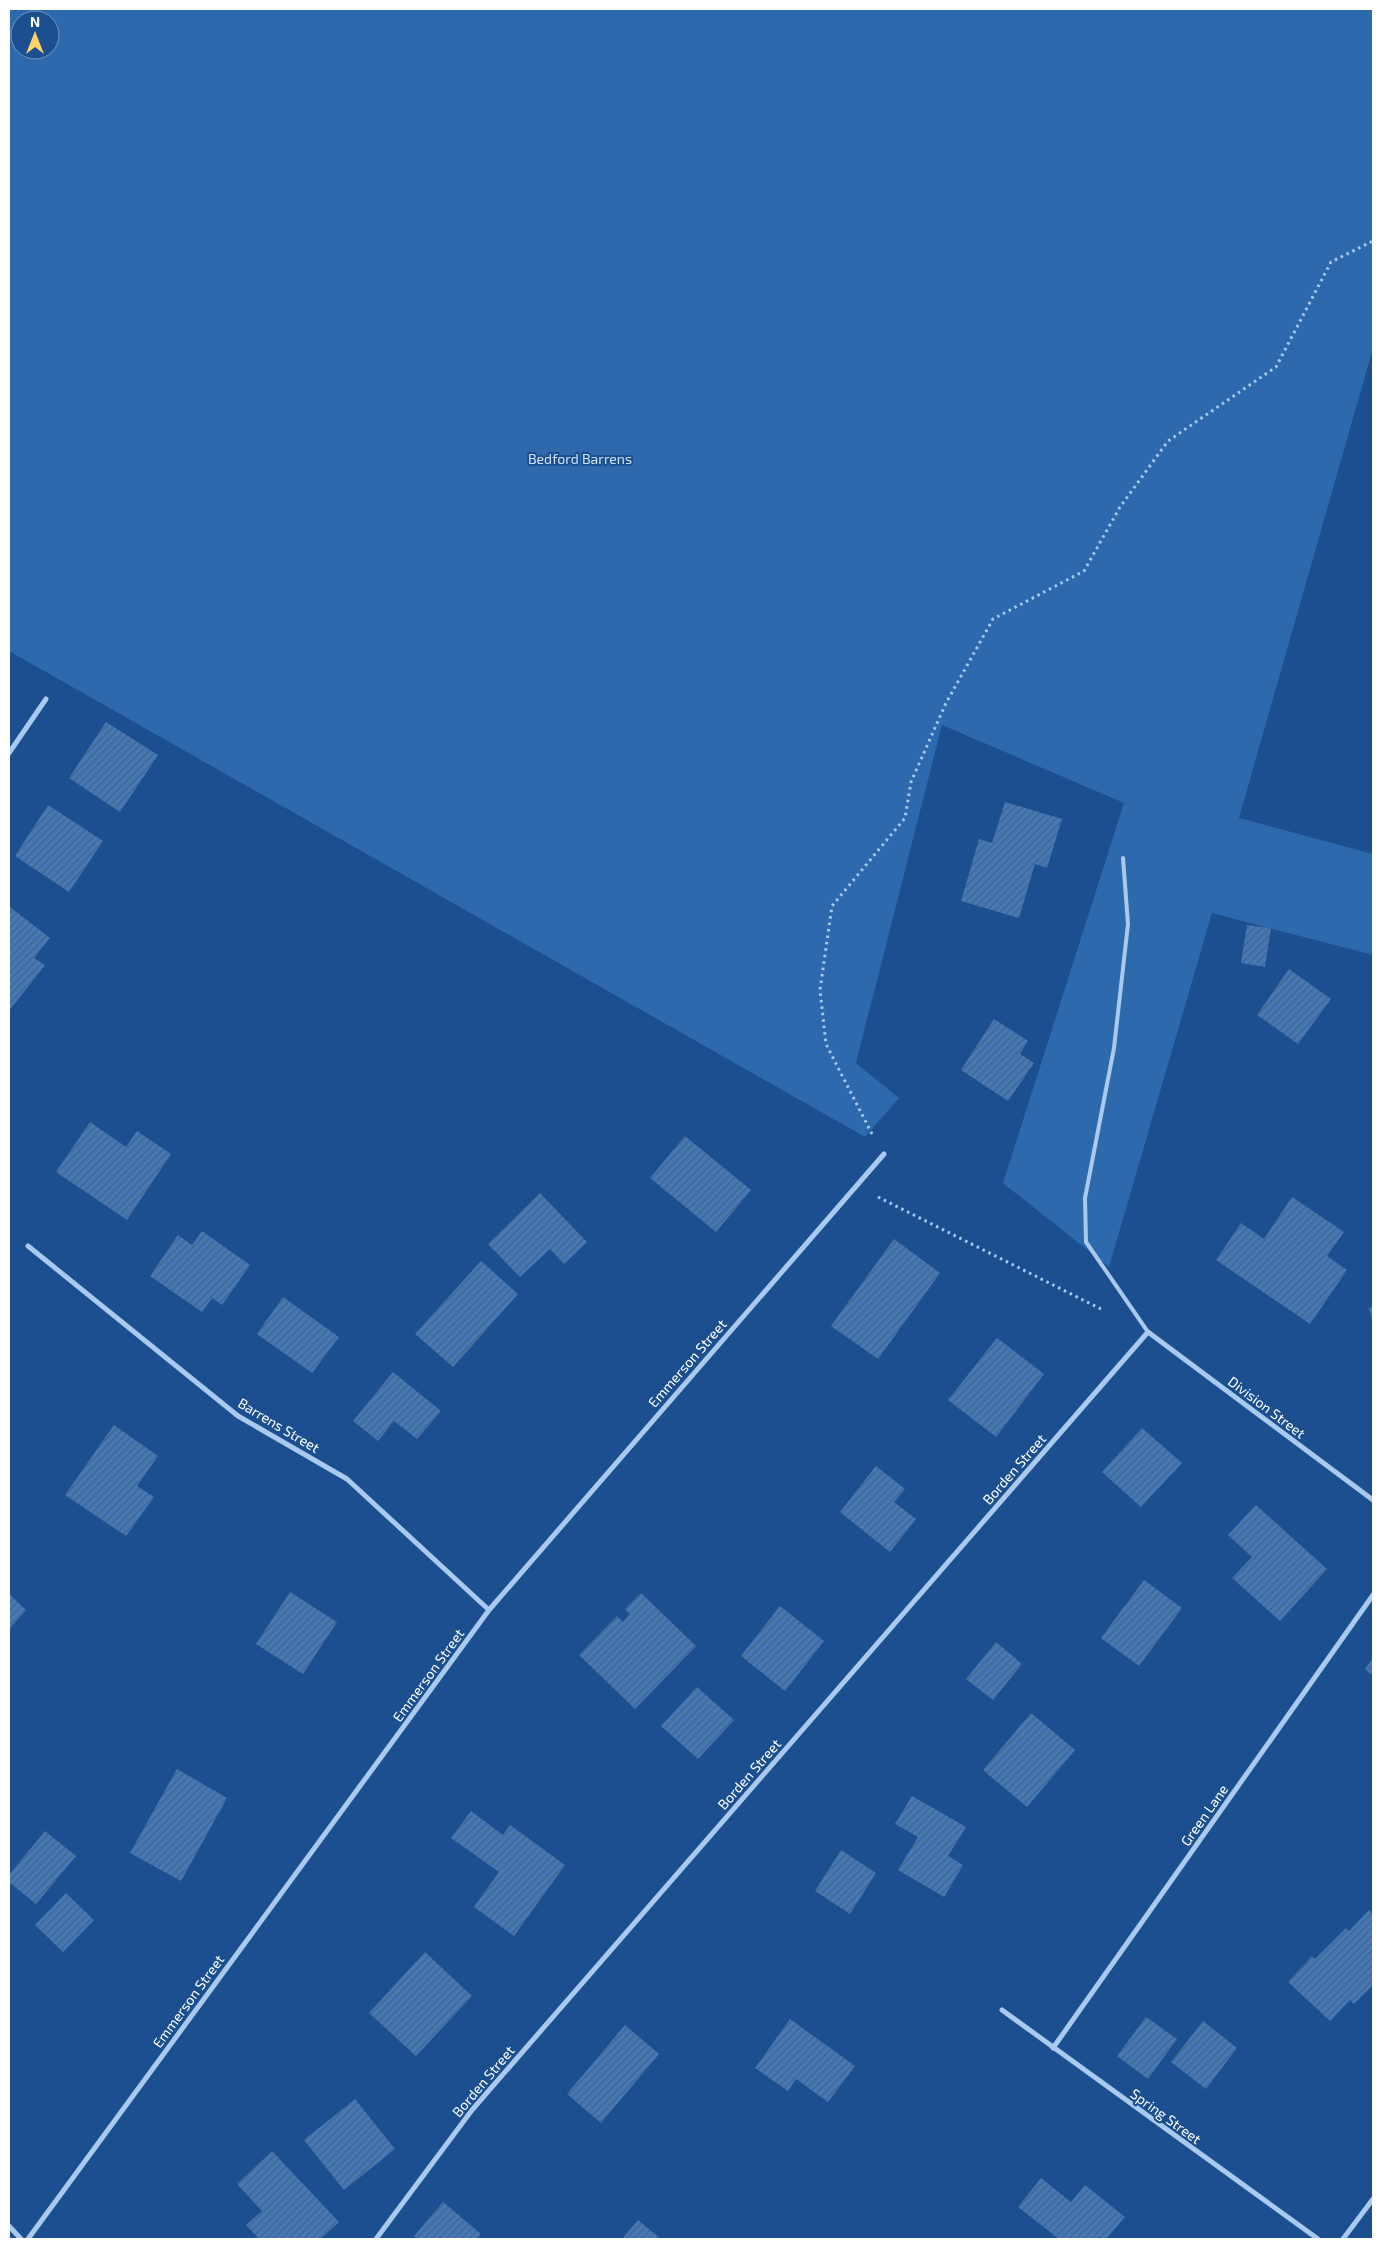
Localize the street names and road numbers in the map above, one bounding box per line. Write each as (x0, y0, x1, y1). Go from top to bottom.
street label: Emmerson Street (644, 1316, 730, 1410)
street label: Division Street (1225, 1372, 1309, 1442)
street label: Barrens Street (235, 1394, 323, 1456)
street label: Borden Street (979, 1430, 1049, 1508)
street label: Emmerson Street (389, 1625, 467, 1725)
street label: Borden Street (714, 1735, 784, 1813)
street label: Green Lane (1177, 1781, 1231, 1849)
street label: Emmerson Street (149, 1951, 227, 2051)
street label: Borden Street (448, 2042, 518, 2120)
street label: Spring Street (1127, 2085, 1205, 2147)

